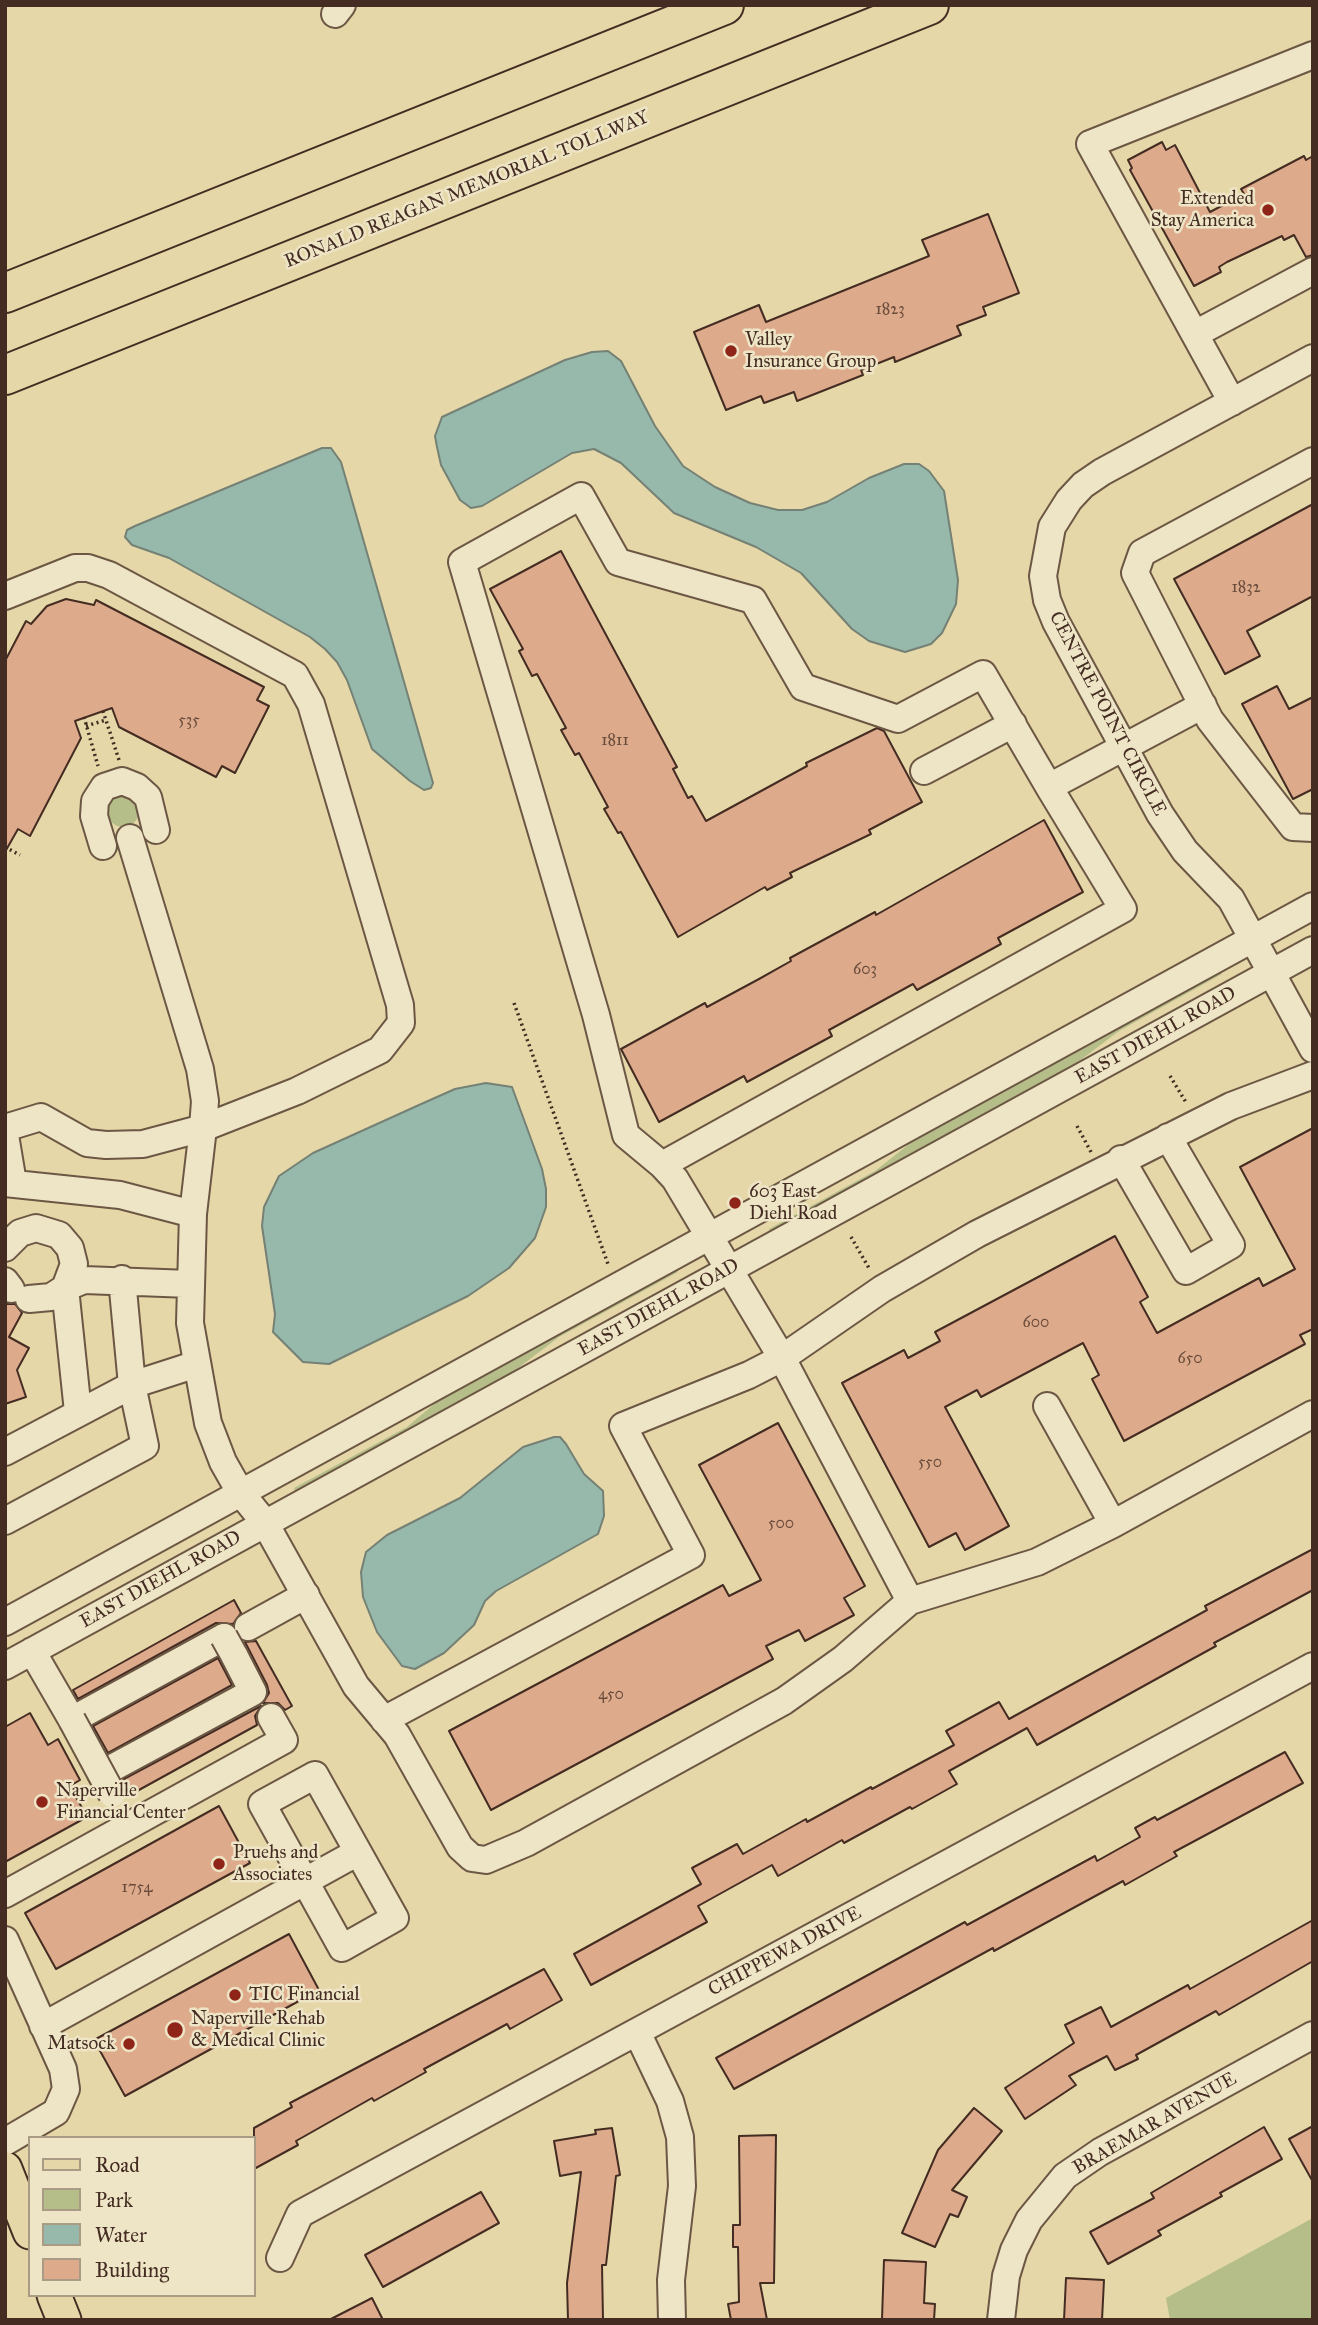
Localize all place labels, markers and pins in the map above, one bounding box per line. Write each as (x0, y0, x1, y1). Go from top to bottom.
place label: Extended Stay America (1151, 188, 1254, 232)
marker: Extended Stay America (1260, 202, 1276, 218)
place label: Valley Insurance Group (745, 329, 876, 373)
marker: Valley Insurance Group (723, 343, 739, 359)
place label: 603 East Diehl Road (749, 1181, 837, 1225)
marker: 603 East Diehl Road (727, 1195, 743, 1211)
place label: Naperville Financial Center (56, 1780, 186, 1824)
marker: Naperville Financial Center (34, 1794, 50, 1810)
place label: Pruehs and Associates (233, 1842, 318, 1886)
marker: Pruehs and Associates (211, 1856, 227, 1872)
place label: TIC Financial (249, 1984, 360, 2006)
marker: TIC Financial (227, 1987, 243, 2003)
place label: Naperville Rehab & Medical Clinic (191, 2008, 325, 2052)
marker: Naperville Rehab & Medical Clinic (165, 2020, 185, 2040)
place label: Matsock (47, 2033, 115, 2055)
marker: Matsock (121, 2036, 137, 2052)

